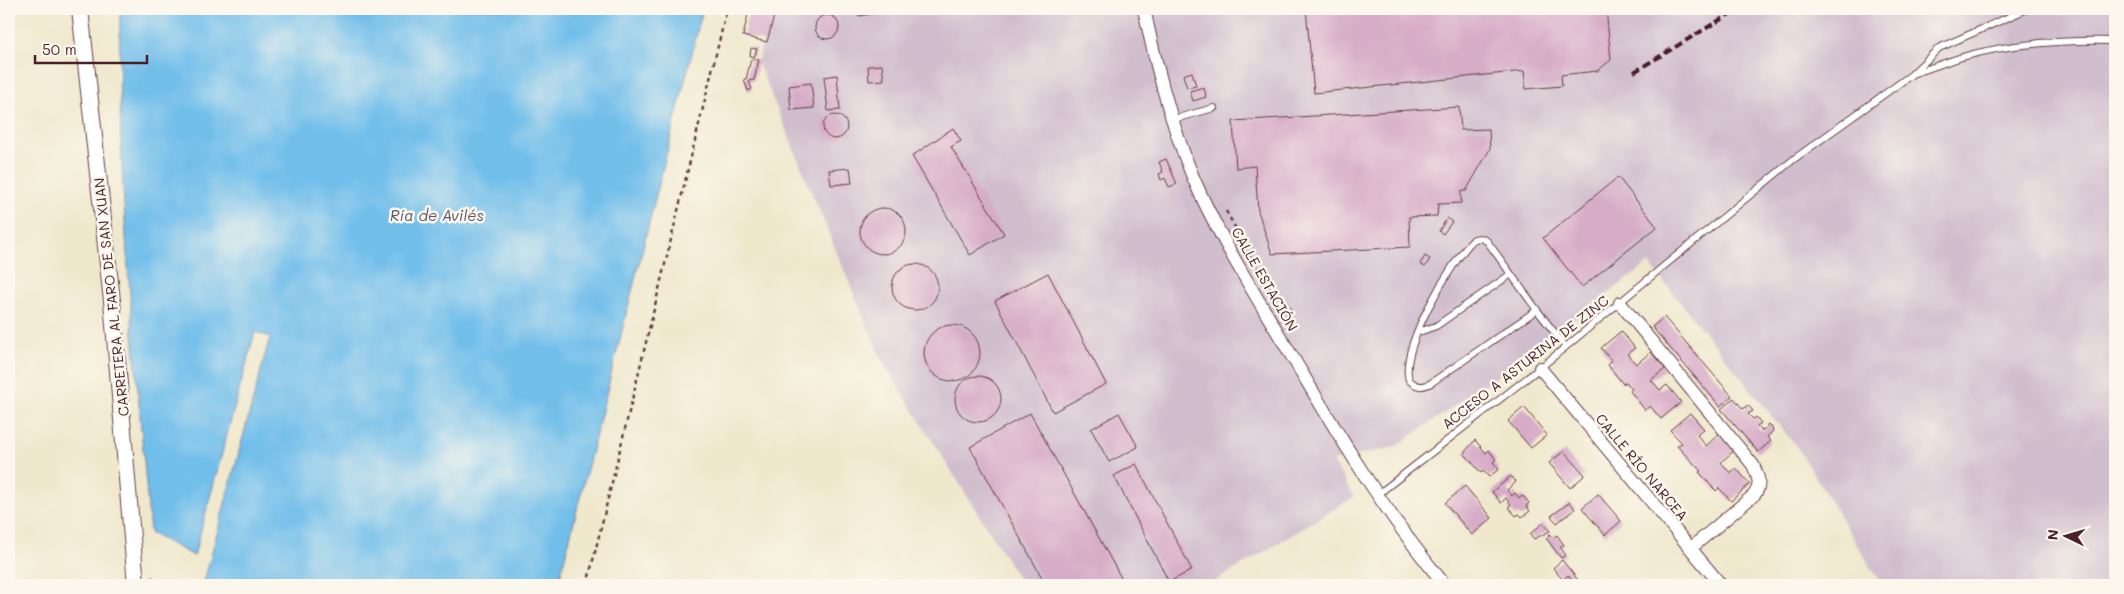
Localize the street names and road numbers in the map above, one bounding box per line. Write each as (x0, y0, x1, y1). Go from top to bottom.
street label: CARRETERA AL FARO DE SAN XUAN (89, 177, 133, 417)
street label: CALLE ESTACIÓN (1228, 224, 1302, 334)
street label: ACCESO A ASTURINA DE ZINC (1438, 291, 1612, 433)
street label: CALLE RÍO NARCEA (1592, 409, 1692, 525)

